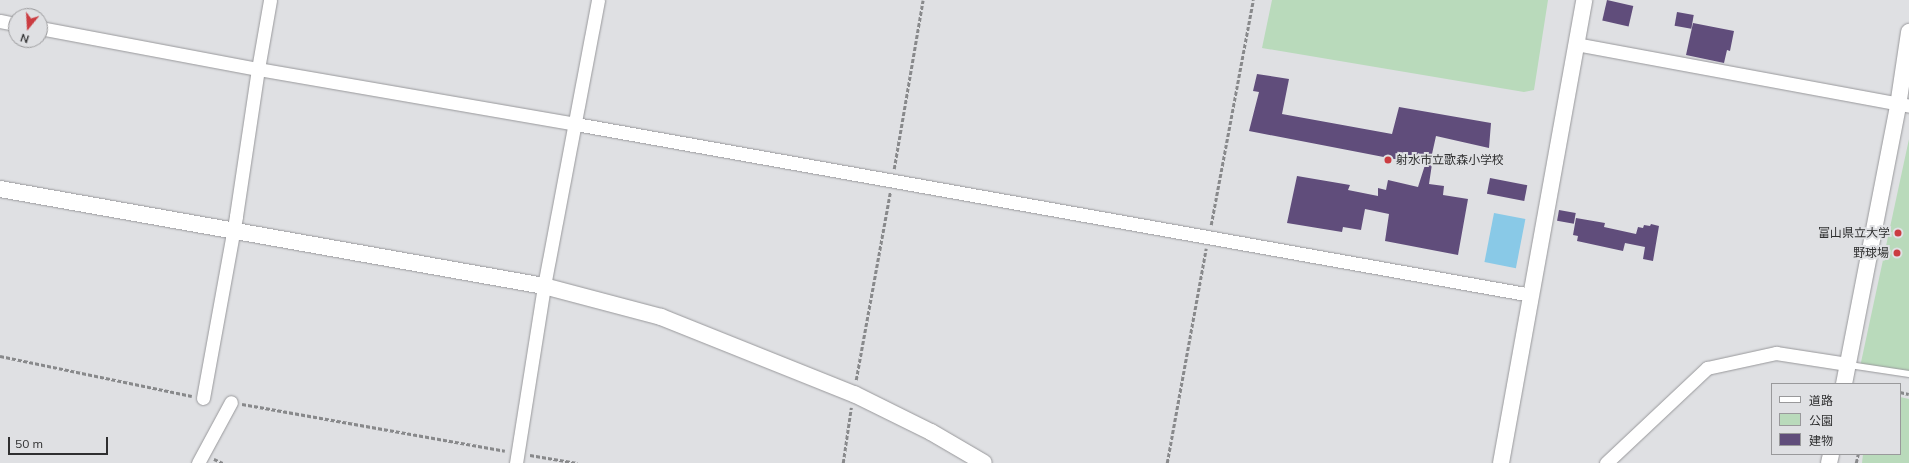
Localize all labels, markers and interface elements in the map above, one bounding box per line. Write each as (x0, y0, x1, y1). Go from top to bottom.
north arrow (8, 8, 48, 48)
text: N (18, 31, 31, 46)
place label: 射水市立歌森小学校 (1396, 153, 1504, 167)
marker: 射水市立歌森小学校 (1383, 155, 1393, 165)
place label: 富山県立大学 (1818, 226, 1890, 240)
marker: 富山県立大学 (1893, 228, 1903, 238)
place label: 野球場 (1853, 246, 1889, 260)
marker: 野球場 (1892, 248, 1902, 258)
legend (1771, 383, 1901, 455)
text: 道路 (1809, 393, 1833, 408)
text: 公園 (1809, 413, 1833, 428)
scale bar (10, 429, 110, 455)
text: 建物 (1809, 433, 1833, 448)
text: 50 m (15, 436, 43, 451)

